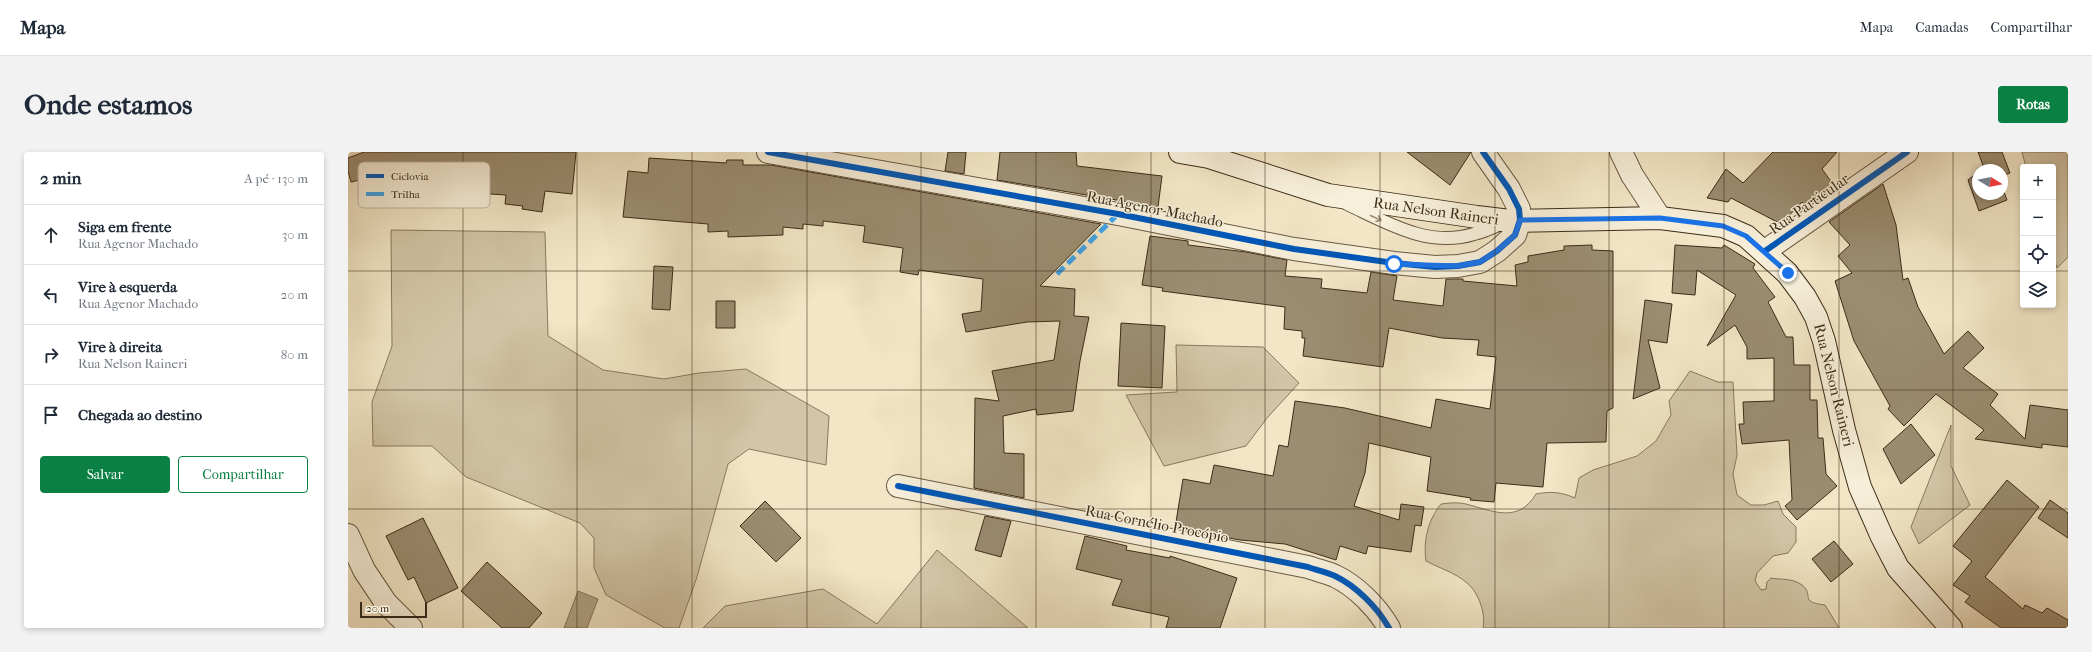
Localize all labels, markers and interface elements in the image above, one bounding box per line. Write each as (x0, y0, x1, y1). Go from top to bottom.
text: Mapa (20, 17, 65, 39)
text: Mapa (1860, 19, 1893, 36)
text: Camadas (1915, 19, 1969, 36)
text: Compartilhar (1991, 19, 2072, 36)
button: Rotas (1998, 86, 2068, 123)
text: Onde estamos (24, 88, 192, 121)
legend (358, 162, 490, 208)
north arrow (1972, 164, 2008, 200)
map controls (2020, 164, 2056, 308)
button: + (2020, 164, 2056, 200)
text: 2 min (40, 168, 81, 188)
street label: Rua Particular (1765, 169, 1853, 238)
text: Ciclovia (391, 170, 429, 183)
text: A pé · 130 m (244, 171, 308, 186)
street label: Rua Agenor Machado (1085, 187, 1225, 231)
text: Trilha (391, 188, 421, 201)
street label: Rua Nelson Raineri (1372, 193, 1500, 229)
button: − (2020, 200, 2056, 236)
one-way arrow (1369, 214, 1381, 222)
text: Siga em frente (78, 218, 171, 236)
icon: ahead (40, 224, 62, 246)
text: 30 m (282, 227, 308, 242)
text: Rua Agenor Machado (78, 236, 198, 251)
button: locate (2020, 236, 2056, 272)
route start (1385, 255, 1403, 273)
route end (1779, 264, 1797, 282)
button: layers (2020, 272, 2056, 308)
text: Vire à esquerda (78, 278, 177, 296)
icon: left (40, 284, 62, 306)
text: 20 m (281, 287, 308, 302)
text: Rua Agenor Machado (78, 296, 198, 311)
street label: Rua Nelson Raineri (1810, 322, 1858, 449)
text: Vire à direita (78, 338, 162, 356)
icon: right (40, 344, 62, 366)
text: 80 m (281, 347, 308, 362)
text: Rua Nelson Raineri (78, 356, 187, 371)
icon: arrive (40, 404, 62, 426)
text: Chegada ao destino (78, 406, 202, 424)
button: Salvar (40, 456, 170, 493)
button: Compartilhar (178, 456, 308, 493)
street label: Rua Cornélio Procópio (1084, 501, 1231, 547)
scale bar (360, 600, 427, 619)
text: 20 m (366, 602, 389, 615)

